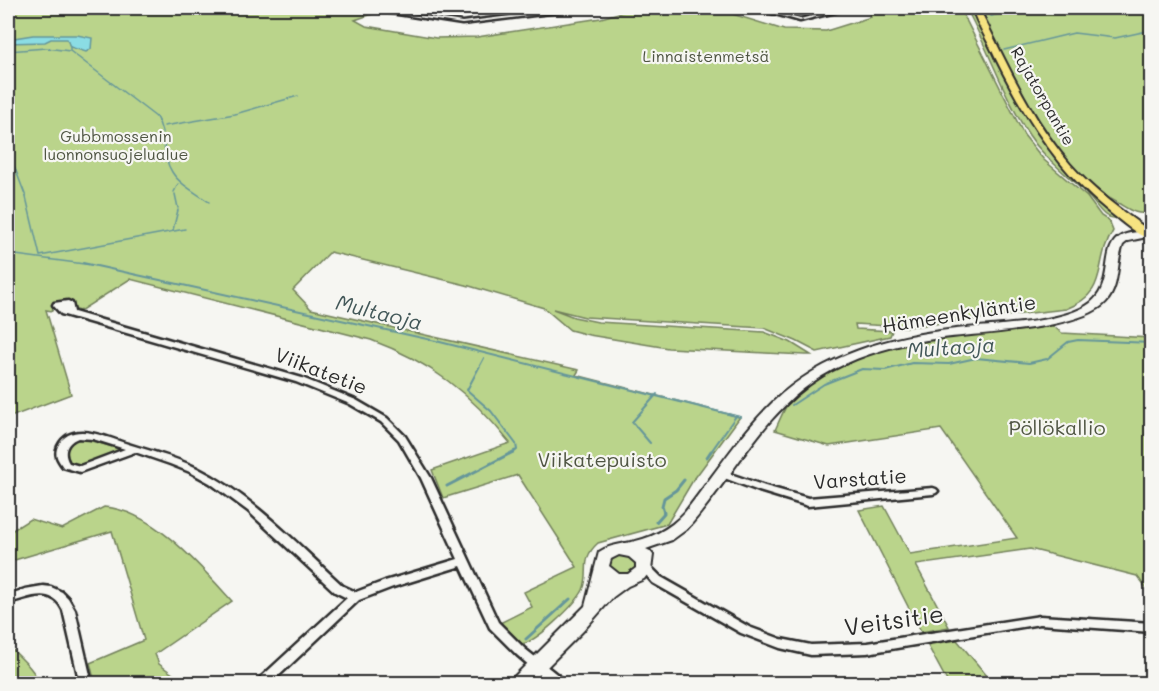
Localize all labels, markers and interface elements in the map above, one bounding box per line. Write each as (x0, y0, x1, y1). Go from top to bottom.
street label: Rajatorpantie (1007, 43, 1080, 149)
park label: Linnaistenmetsä (643, 45, 769, 66)
park label: Gubbmossenin luonnonsuojelualue (43, 125, 189, 164)
water label: Multaoja (333, 288, 426, 335)
street label: Hämeenkyläntie (880, 288, 1038, 338)
water label: Multaoja (906, 330, 996, 363)
street label: Viikatetie (272, 341, 371, 400)
park label: Pöllökallio (1008, 414, 1106, 440)
park label: Viikatepuisto (537, 446, 667, 472)
street label: Varstatie (812, 462, 908, 494)
street label: Veitsitie (842, 597, 945, 642)

